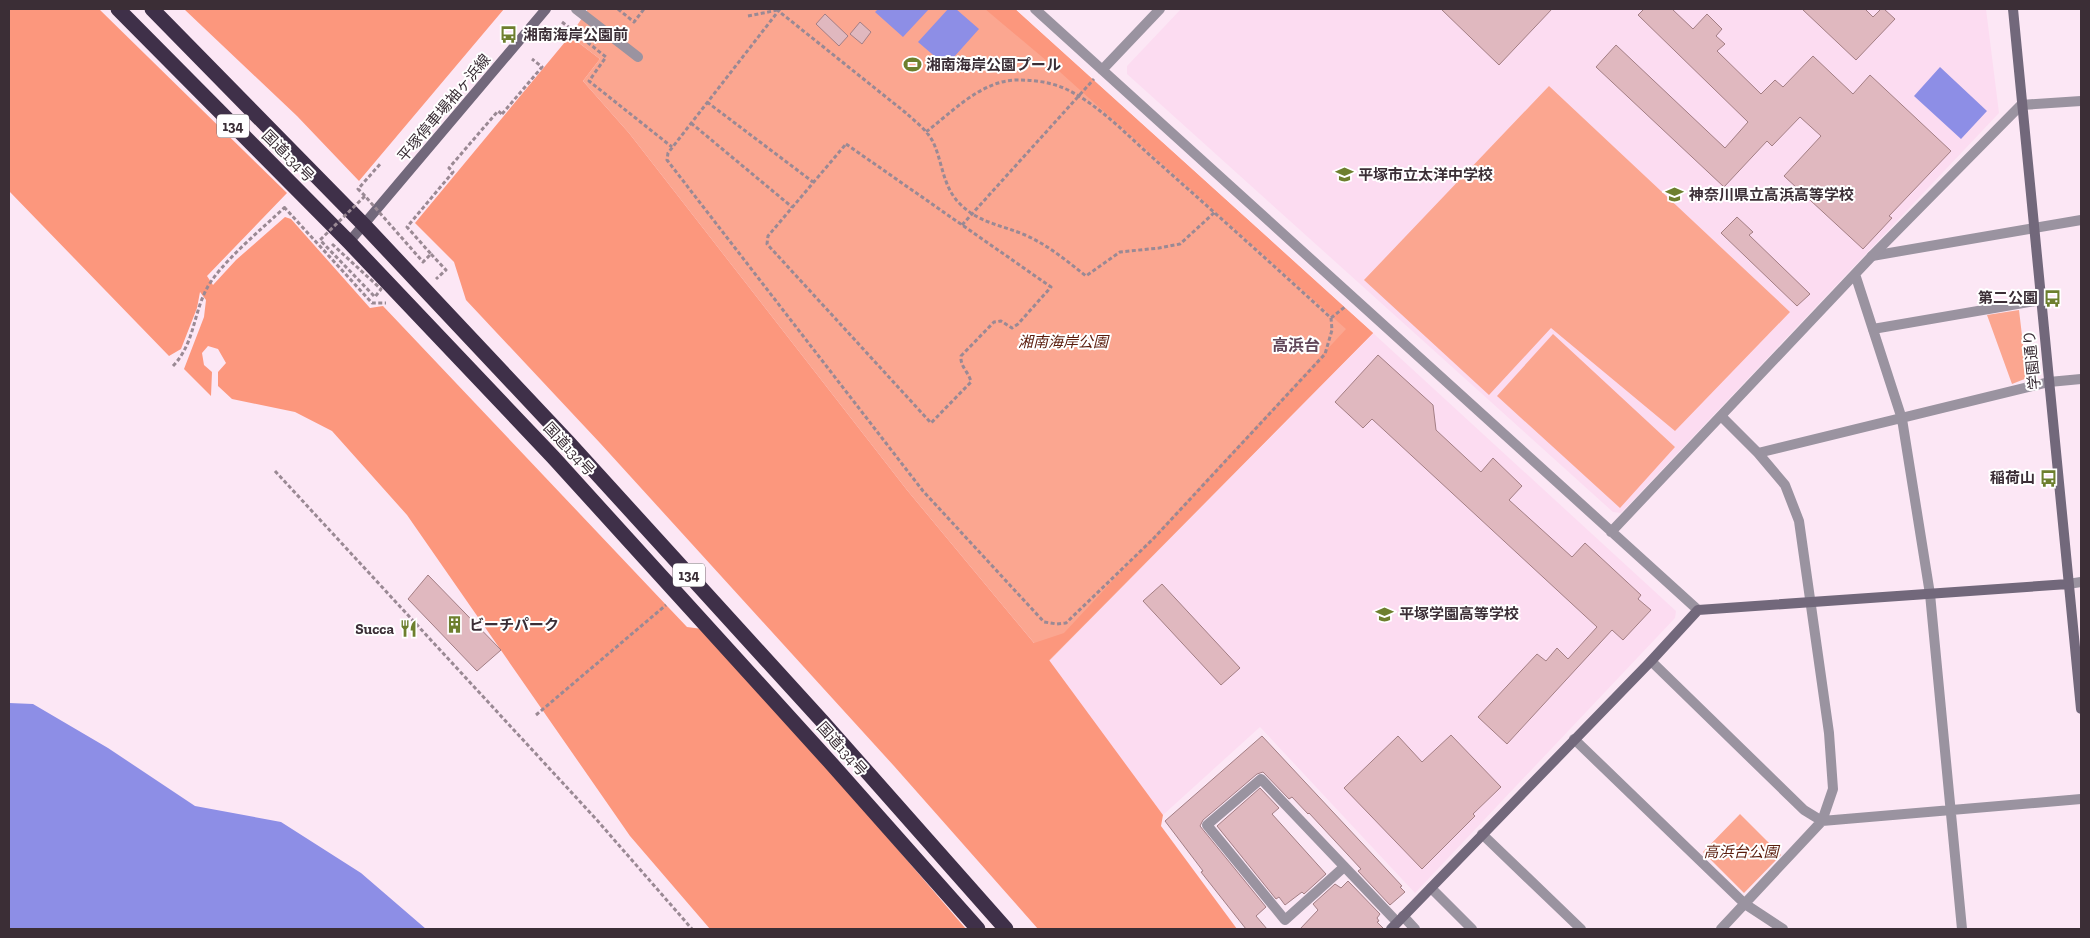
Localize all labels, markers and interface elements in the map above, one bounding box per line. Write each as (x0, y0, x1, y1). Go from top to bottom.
bus stop icon: 湘南海岸公園前 (499, 25, 519, 45)
place label: 湘南海岸公園前 (523, 26, 628, 44)
street label: 平塚停車場袖ヶ浜線 (394, 51, 494, 165)
sports icon: 湘南海岸公園プール (902, 55, 922, 75)
place label: 湘南海岸公園プール (926, 56, 1061, 74)
road number: 134 (217, 114, 249, 138)
street label: 国道134号 (258, 126, 318, 186)
school or university icon: 平塚市立太洋中学校 (1334, 165, 1354, 185)
place label: 平塚市立太洋中学校 (1358, 166, 1493, 184)
school or university icon: 神奈川県立高浜高等学校 (1665, 185, 1685, 205)
place label: 神奈川県立高浜高等学校 (1688, 186, 1854, 204)
bus stop icon: 第二公園 (2042, 288, 2062, 308)
place label: 第二公園 (1978, 289, 2038, 307)
street label: 学園通り (2020, 329, 2044, 391)
park label: 湘南海岸公園 (1018, 333, 1110, 351)
district label: 高浜台 (1272, 336, 1320, 355)
street label: 国道134号 (540, 419, 598, 479)
bus stop icon: 稲荷山 (2039, 468, 2059, 488)
place label: 稲荷山 (1990, 469, 2035, 487)
road number: 134 (673, 564, 705, 586)
school or university icon: 平塚学園高等学校 (1375, 604, 1395, 624)
place label: 平塚学園高等学校 (1399, 605, 1519, 623)
building icon: ビーチパーク (445, 615, 465, 635)
place label: ビーチパーク (469, 616, 559, 634)
restaurant icon: Succa (398, 619, 418, 639)
place label: Succa (355, 620, 394, 638)
street label: 国道134号 (813, 718, 871, 780)
park label: 高浜台公園 (1703, 843, 1780, 861)

